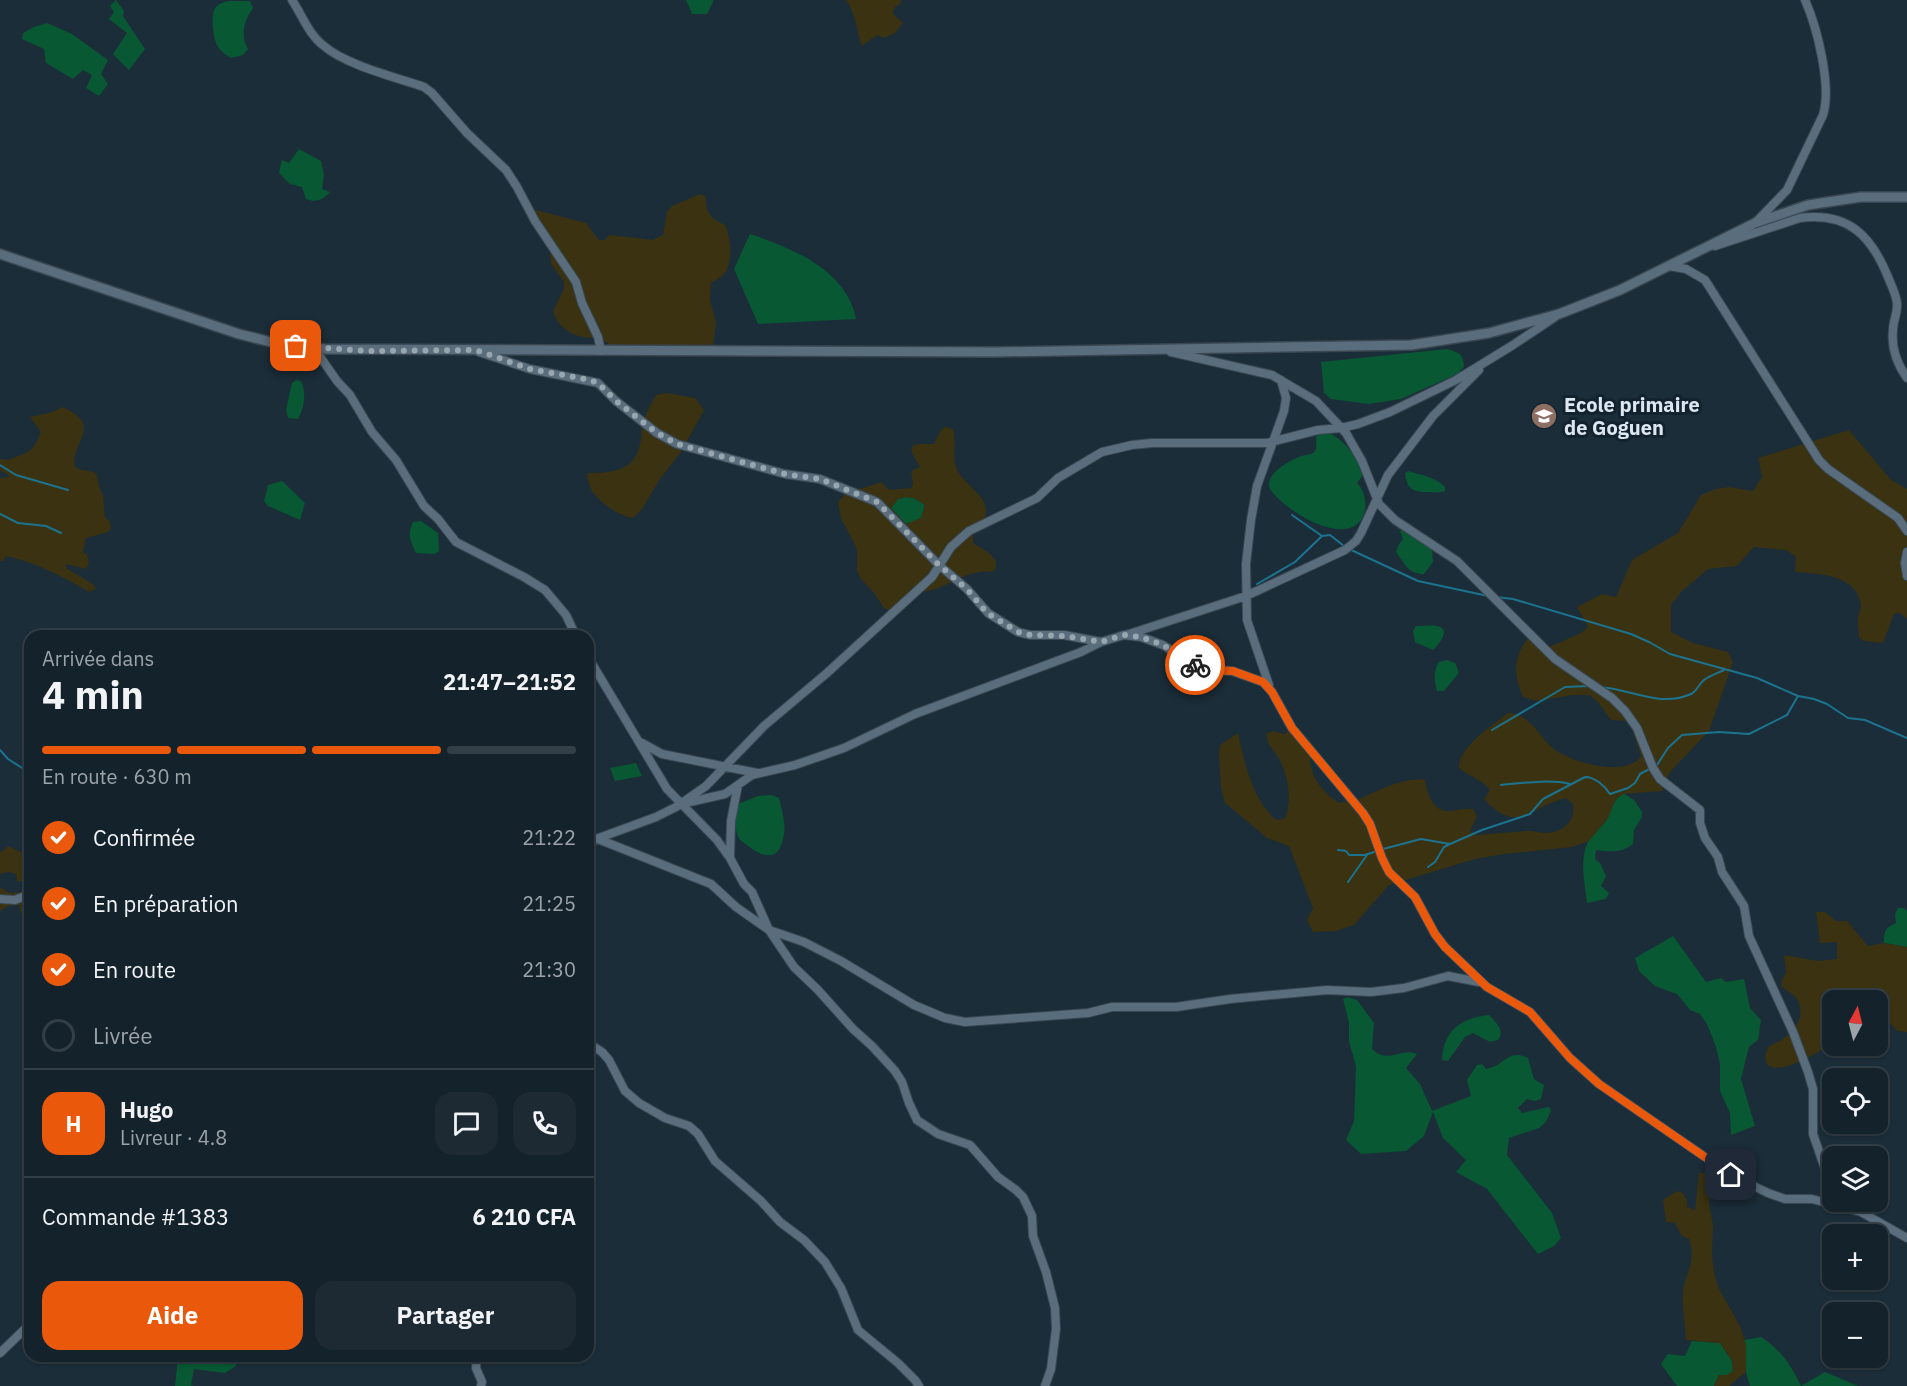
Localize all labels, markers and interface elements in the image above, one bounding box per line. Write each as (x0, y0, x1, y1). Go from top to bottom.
pin (270, 320, 321, 371)
icon: bag (279, 329, 312, 362)
place label: Ecole primaire de Goguen (1564, 391, 1700, 441)
school or university icon: Ecole primaire de Goguen (1529, 401, 1559, 431)
courier (1165, 635, 1225, 695)
text: Arrivée dans (42, 645, 154, 672)
icon: bike (1179, 649, 1212, 682)
text: 21:47–21:52 (443, 667, 576, 696)
text: 4 min (42, 669, 144, 720)
text: En route · 630 m (42, 763, 192, 790)
icon: check (42, 821, 75, 854)
text: Confirmée (93, 823, 195, 852)
text: 21:22 (522, 824, 576, 851)
icon: check (42, 887, 75, 920)
text: En préparation (93, 889, 239, 918)
text: 21:25 (522, 890, 576, 917)
icon: check (42, 953, 75, 986)
text: En route (93, 955, 176, 984)
text: 21:30 (522, 956, 576, 983)
north arrow (1822, 990, 1888, 1056)
map controls (1822, 990, 1888, 1368)
text: Livrée (93, 1021, 152, 1050)
button: locate (1822, 1068, 1888, 1134)
button: chat (435, 1092, 498, 1155)
button: phone (513, 1092, 576, 1155)
text: Hugo (120, 1095, 173, 1124)
text: H (66, 1109, 81, 1138)
text: Livreur · 4.8 (120, 1124, 227, 1151)
button: layers (1822, 1146, 1888, 1212)
pin (1705, 1149, 1756, 1200)
icon: home (1714, 1158, 1747, 1191)
text: Commande #1383 (42, 1202, 229, 1231)
text: 6 210 CFA (472, 1202, 576, 1231)
button: + (1822, 1224, 1888, 1290)
button: Aide (42, 1281, 303, 1350)
button: Partager (315, 1281, 576, 1350)
button: − (1822, 1302, 1888, 1368)

